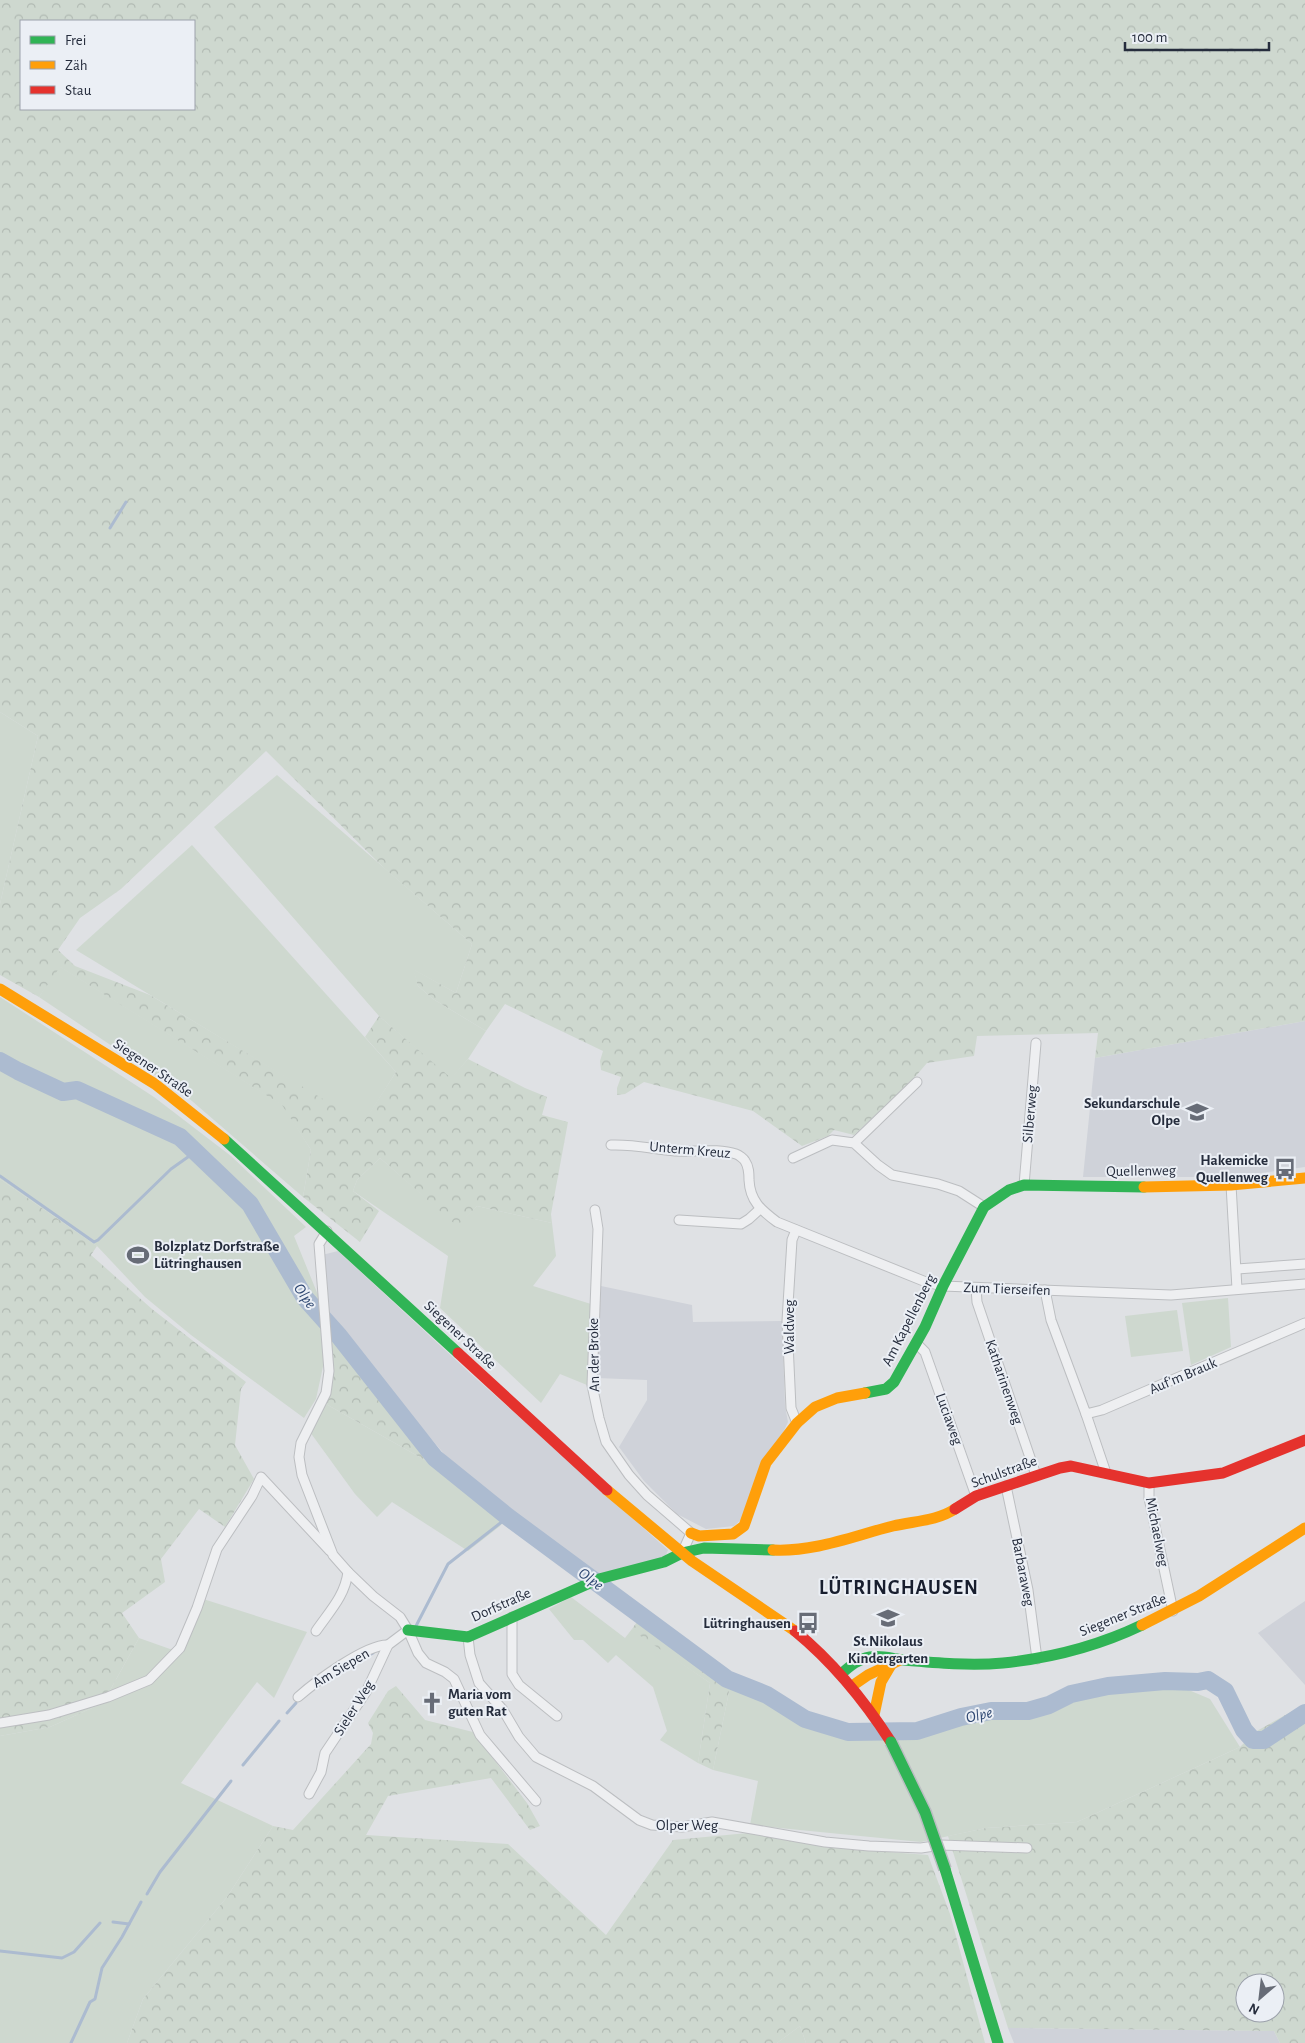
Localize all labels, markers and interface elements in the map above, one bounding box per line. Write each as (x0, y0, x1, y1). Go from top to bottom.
legend (20, 20, 195, 110)
scale bar (1125, 20, 1269, 52)
text: 100 m (1132, 30, 1167, 45)
text: Frei (65, 33, 86, 48)
text: Zäh (65, 58, 88, 73)
text: Stau (65, 83, 92, 98)
street label: Siegener Straße (111, 1036, 196, 1100)
street label: Silberweg (1020, 1084, 1040, 1144)
place label: Sekundarschule Olpe (1084, 1096, 1180, 1128)
school or university icon: Sekundarschule Olpe (1184, 1099, 1210, 1125)
street label: Unterm Kreuz (649, 1139, 731, 1161)
place label: Hakemicke Quellenweg (1196, 1153, 1268, 1185)
bus stop icon: Hakemicke Quellenweg (1272, 1156, 1298, 1182)
street label: Quellenweg (1106, 1163, 1177, 1179)
place label: Bolzplatz Dorfstraße Lütringhausen (154, 1239, 279, 1271)
sports icon: Bolzplatz Dorfstraße Lütringhausen (125, 1242, 151, 1268)
street label: Am Kapellenberg (879, 1271, 939, 1369)
water label: Olpe (290, 1280, 319, 1312)
street label: Zum Tierseifen (963, 1280, 1051, 1298)
street label: Siegener Straße (421, 1298, 499, 1372)
street label: Waldweg (782, 1299, 797, 1354)
street label: An der Broke (586, 1318, 602, 1392)
street label: Katharinenweg (982, 1338, 1026, 1427)
street label: Auf'm Brauk (1147, 1355, 1219, 1397)
street label: Luciaweg (933, 1391, 966, 1448)
street label: Schulstraße (969, 1453, 1039, 1491)
street label: Michaelweg (1143, 1496, 1171, 1569)
street label: Barbaraweg (1009, 1536, 1037, 1608)
water label: Olpe (575, 1565, 607, 1594)
district label: LÜTRINGHAUSEN (819, 1576, 979, 1598)
street label: Dorfstraße (469, 1585, 533, 1625)
street label: Siegener Straße (1077, 1591, 1169, 1639)
school or university icon: St.Nikolaus Kindergarten (875, 1605, 901, 1631)
bus stop icon: Lütringhausen (795, 1610, 821, 1636)
place label: Lütringhausen (703, 1616, 791, 1631)
place label: St.Nikolaus Kindergarten (848, 1634, 928, 1666)
street label: Am Siepen (310, 1645, 372, 1691)
street label: Sieler Weg (331, 1677, 377, 1738)
place label: Maria vom guten Rat (448, 1687, 511, 1719)
church icon: Maria vom guten Rat (419, 1690, 445, 1716)
water label: Olpe (964, 1704, 994, 1727)
street label: Olper Weg (656, 1818, 719, 1833)
north arrow (1235, 1973, 1285, 2023)
text: N (1247, 2000, 1262, 2017)

